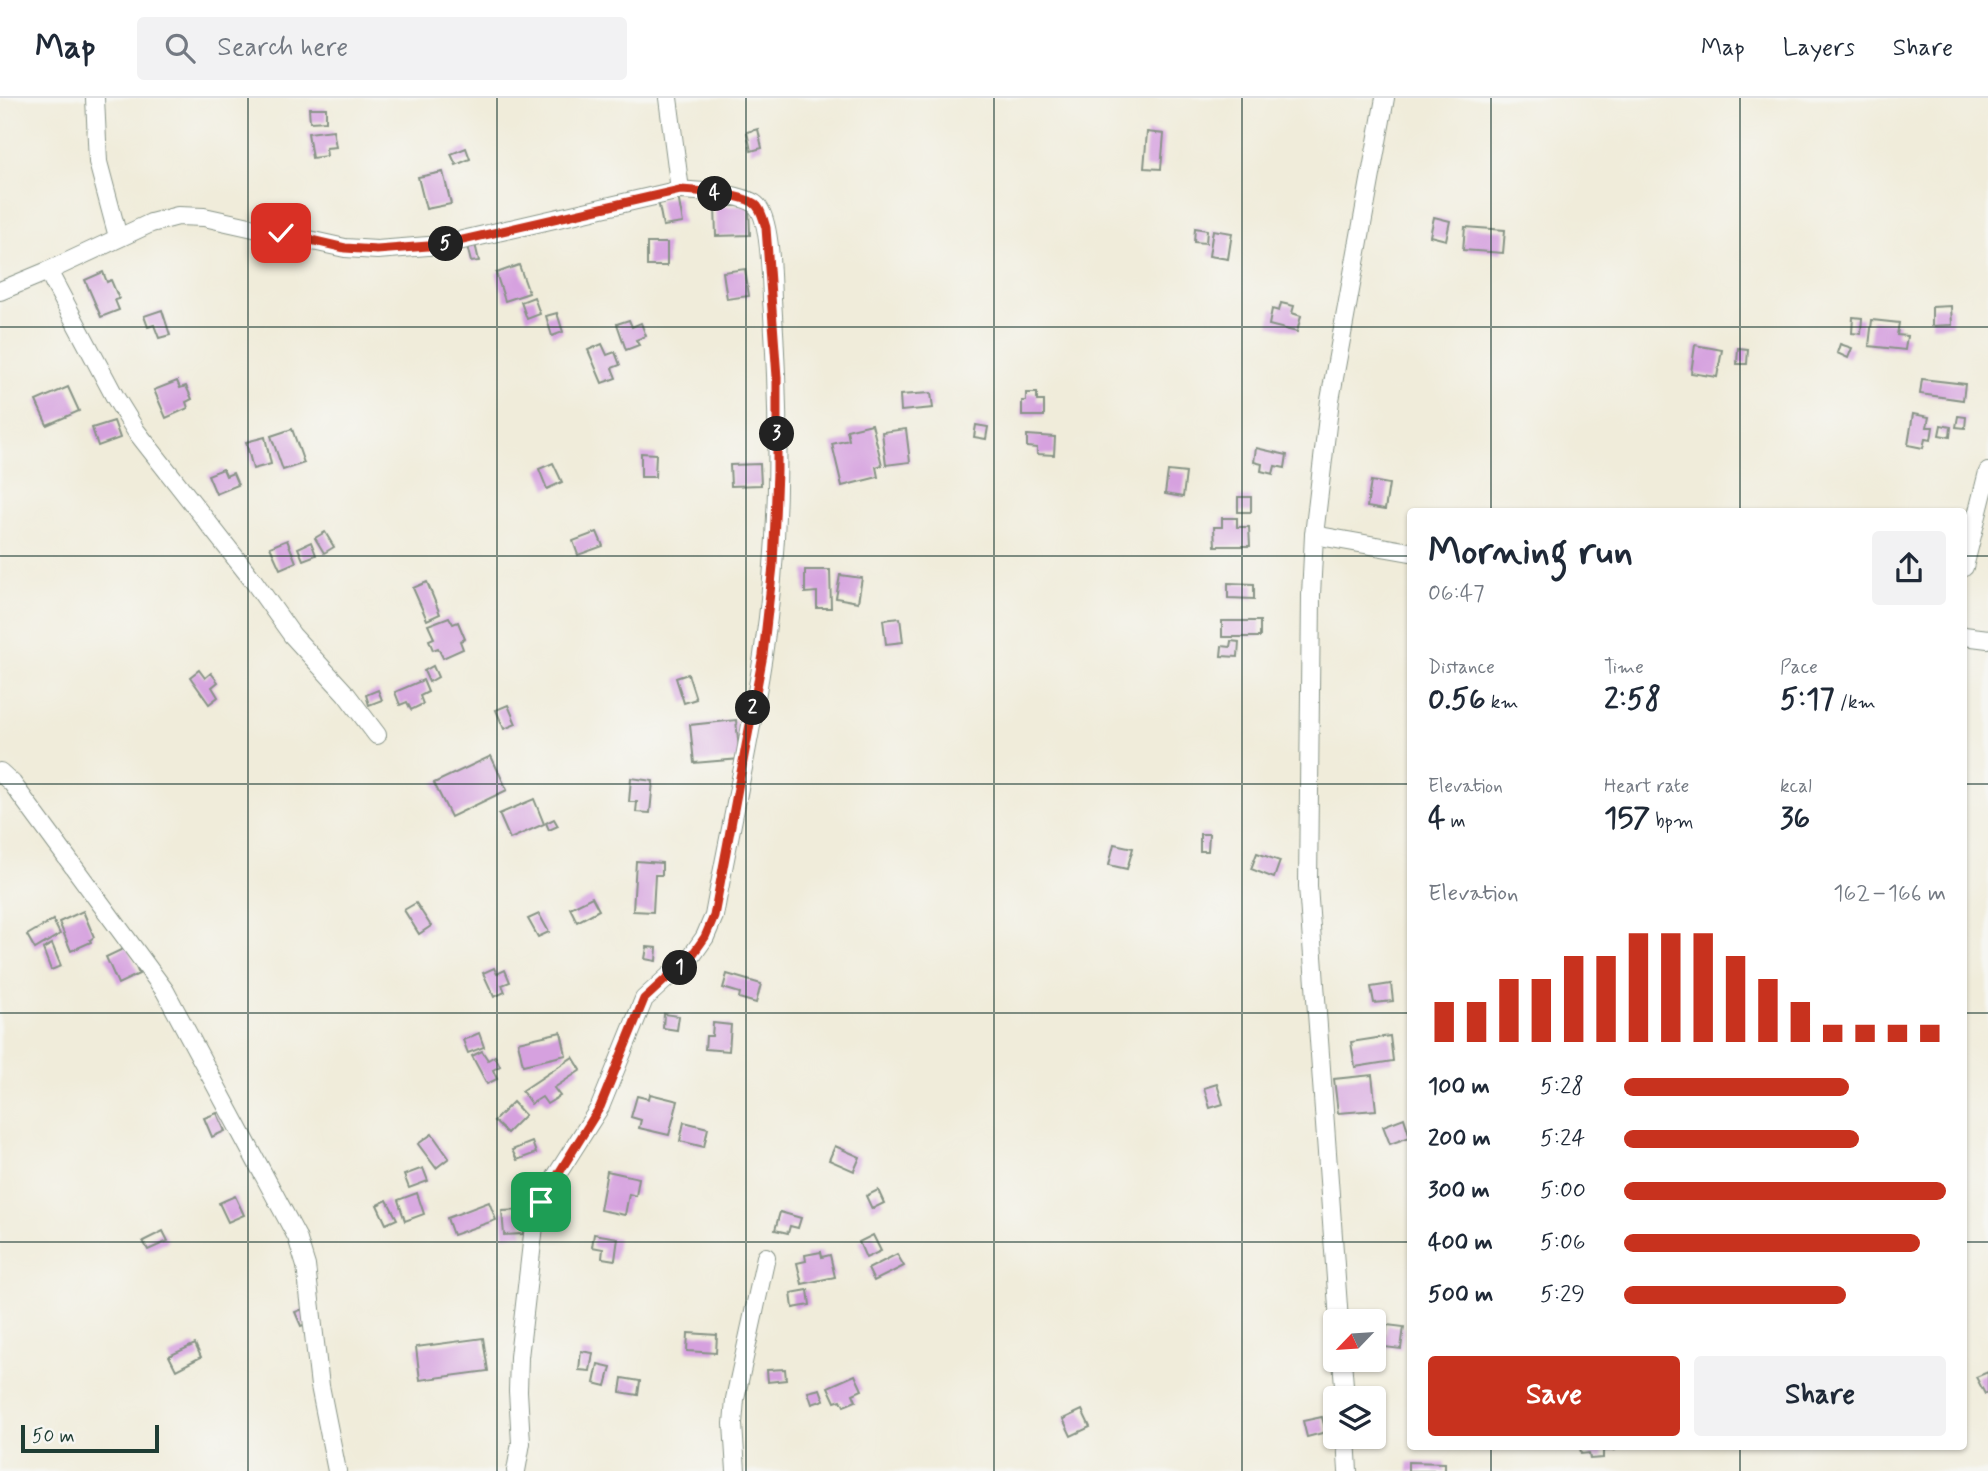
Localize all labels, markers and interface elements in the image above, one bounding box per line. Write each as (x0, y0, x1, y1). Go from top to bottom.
search box (137, 17, 627, 80)
text: Map (35, 26, 95, 70)
icon: search (161, 29, 199, 67)
text: Search here (217, 31, 348, 65)
text: Map (1701, 33, 1745, 64)
text: Layers (1783, 33, 1855, 64)
text: Share (1893, 33, 1953, 64)
pin: 4 (698, 176, 732, 212)
text: 4 (709, 181, 720, 206)
pin (251, 203, 311, 263)
icon: check (262, 214, 300, 252)
pin: 5 (428, 226, 464, 262)
text: 5 (440, 231, 451, 256)
pin: 3 (760, 416, 794, 452)
text: 3 (772, 421, 781, 446)
text: Morning run (1428, 528, 1633, 577)
button: share (1872, 531, 1946, 605)
text: 06:47 (1428, 579, 1485, 609)
text: Distance (1428, 655, 1495, 680)
text: Time (1604, 655, 1644, 680)
text: Pace (1780, 655, 1818, 680)
text: 0.56 (1428, 680, 1486, 719)
text: 2:58 (1604, 680, 1661, 719)
text: 5:17 (1780, 680, 1835, 719)
pin: 2 (736, 690, 770, 726)
text: km (1486, 690, 1518, 715)
text: /km (1835, 690, 1876, 715)
text: 2 (748, 695, 757, 720)
text: Elevation (1428, 774, 1503, 799)
text: Heart rate (1604, 774, 1689, 799)
text: kcal (1780, 774, 1812, 799)
text: 4 (1428, 799, 1445, 838)
text: 157 (1604, 799, 1650, 838)
text: 36 (1780, 799, 1810, 838)
text: m (1445, 809, 1466, 834)
text: bpm (1650, 809, 1694, 834)
text: Elevation (1428, 879, 1519, 909)
text: 162–166 m (1833, 879, 1946, 909)
pin: 1 (662, 950, 698, 986)
text: 1 (675, 955, 684, 980)
text: 100 m (1428, 1072, 1490, 1102)
text: 5:28 (1540, 1072, 1584, 1102)
text: 200 m (1428, 1124, 1491, 1154)
text: 5:24 (1540, 1124, 1585, 1154)
pin (511, 1172, 571, 1232)
text: 300 m (1428, 1176, 1490, 1206)
text: 5:00 (1540, 1176, 1586, 1206)
icon: arrive (522, 1183, 560, 1221)
text: 400 m (1428, 1228, 1493, 1258)
text: 5:06 (1540, 1228, 1586, 1258)
text: 500 m (1428, 1280, 1493, 1310)
text: 5:29 (1540, 1280, 1585, 1310)
north arrow (1323, 1309, 1386, 1372)
map controls (1323, 1309, 1386, 1449)
button: Save (1428, 1356, 1680, 1436)
button: Share (1694, 1356, 1946, 1436)
button: layers (1323, 1386, 1386, 1449)
scale bar (21, 1422, 159, 1454)
text: 50 m (32, 1424, 75, 1449)

